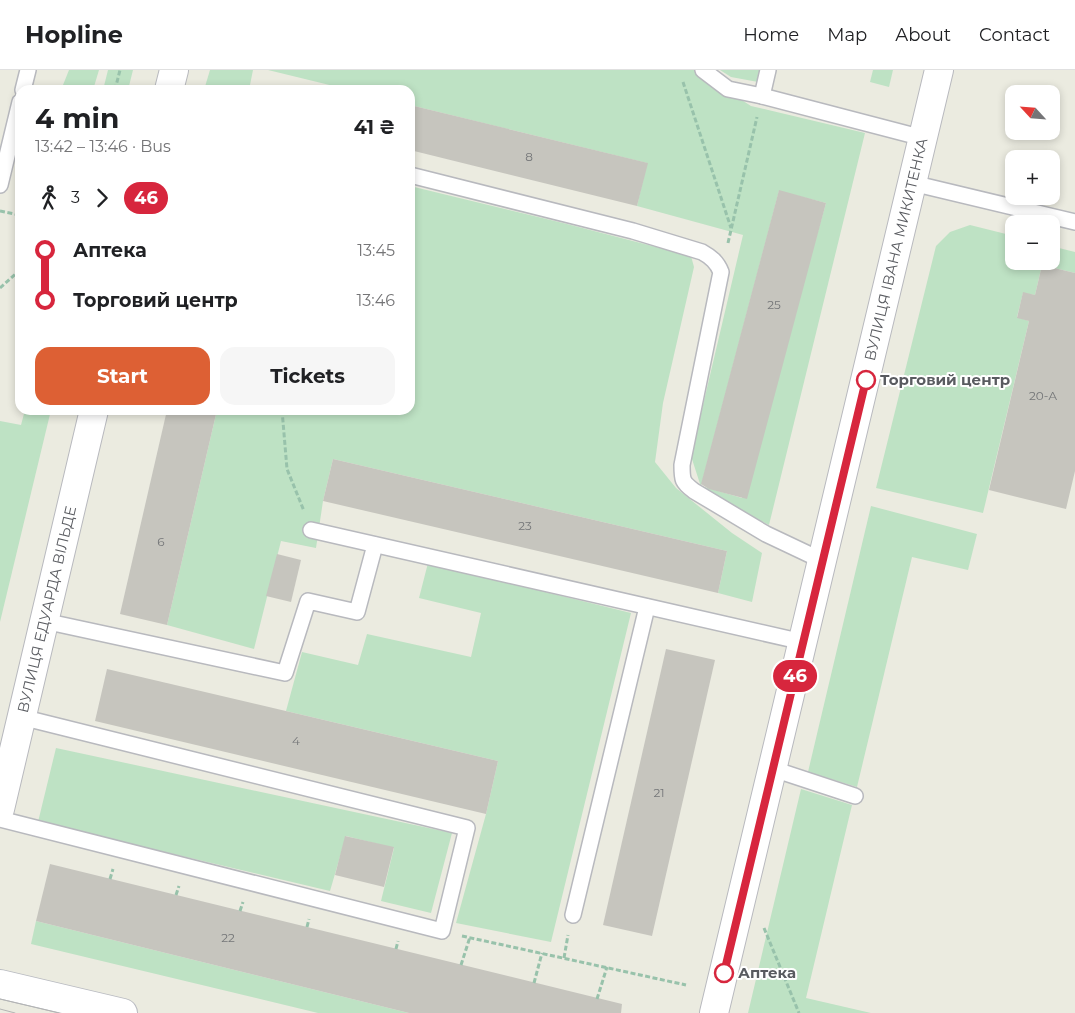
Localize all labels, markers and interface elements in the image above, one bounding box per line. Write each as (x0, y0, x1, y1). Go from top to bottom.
text: Hopline (25, 20, 123, 49)
text: Home (743, 24, 799, 46)
text: Map (827, 24, 867, 46)
text: About (895, 24, 951, 46)
text: Contact (979, 24, 1050, 46)
north arrow (1005, 85, 1060, 140)
map controls (1005, 85, 1060, 270)
text: 4 min (35, 101, 119, 135)
text: 41 ₴ (354, 116, 395, 139)
street label: ВУЛИЦЯ ІВАНА МИКИТЕНКА (860, 136, 931, 363)
text: 13:42 – 13:46 · Bus (35, 137, 171, 156)
house number: 8 (525, 149, 533, 164)
button: + (1005, 150, 1060, 205)
icon: walk (35, 184, 63, 212)
icon: forward (88, 184, 116, 212)
text: 46 (134, 187, 158, 209)
text: 3 (71, 188, 80, 207)
button: − (1005, 215, 1060, 270)
text: Аптека (73, 239, 147, 262)
text: 13:45 (357, 241, 395, 260)
text: Торговий центр (73, 289, 238, 312)
text: 13:46 (356, 291, 395, 310)
house number: 25 (767, 297, 781, 312)
button: Start (35, 347, 210, 405)
button: Tickets (220, 347, 395, 405)
marker: Торговий центр (856, 370, 876, 390)
place label: Торговий центр (880, 370, 1010, 389)
house number: 20-А (1029, 388, 1057, 403)
street label: ВУЛИЦЯ ЕДУАРДА ВІЛЬДЕ (13, 504, 80, 715)
house number: 23 (518, 518, 532, 533)
house number: 6 (157, 534, 165, 549)
line badge: 46 (772, 660, 818, 692)
text: 46 (783, 665, 807, 687)
house number: 4 (292, 733, 300, 748)
house number: 21 (653, 785, 665, 800)
house number: 22 (221, 930, 235, 945)
marker: Аптека (714, 963, 734, 983)
place label: Аптека (738, 963, 796, 982)

